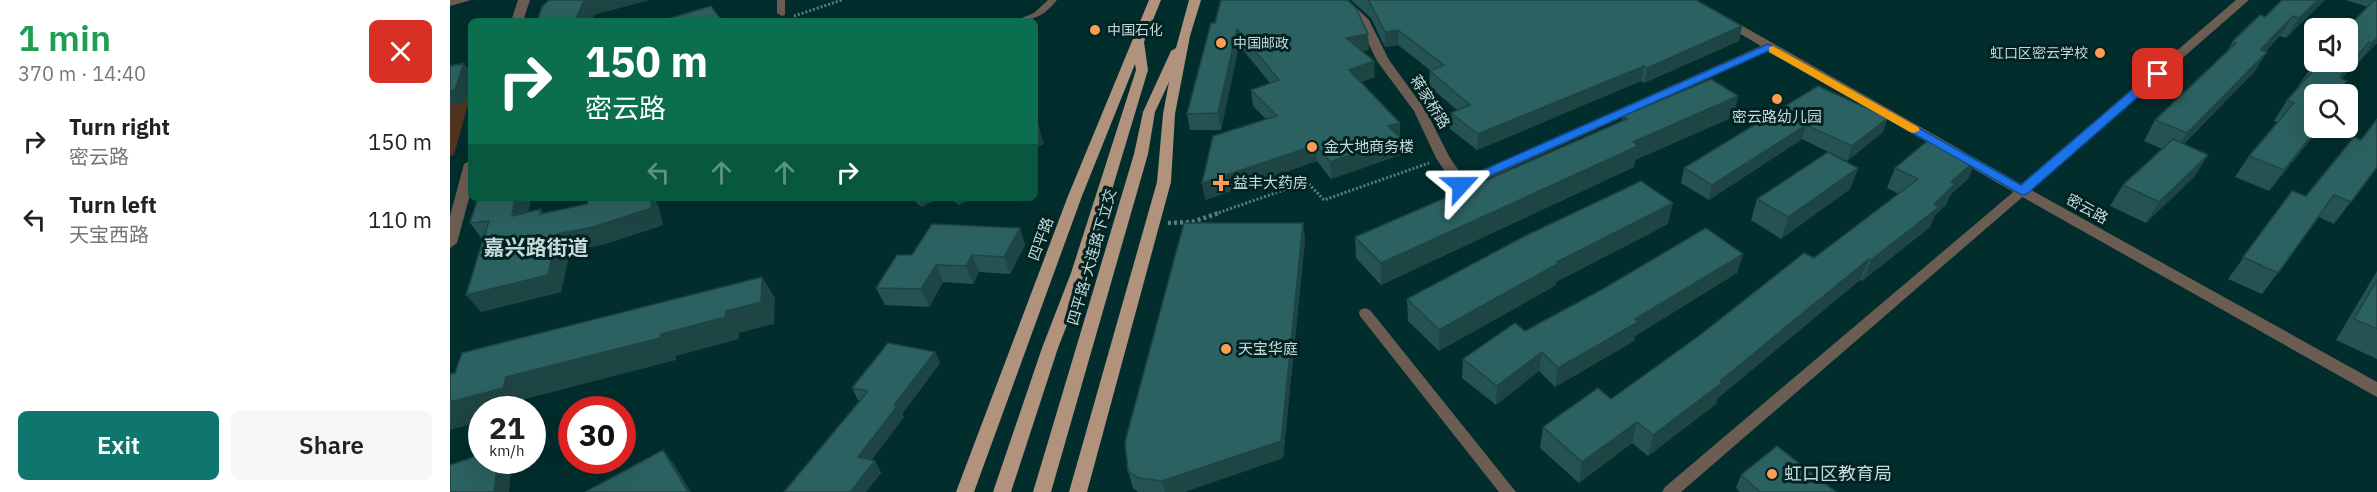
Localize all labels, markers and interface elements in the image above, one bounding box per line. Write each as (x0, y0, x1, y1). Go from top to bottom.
text: 1 min (18, 14, 111, 61)
map controls (2304, 18, 2358, 138)
button: sound (2304, 18, 2358, 72)
button: close (369, 20, 432, 83)
place label: 中国石化 (1107, 21, 1163, 39)
marker: 中国石化 (1088, 23, 1102, 37)
text: 150 m (585, 34, 708, 89)
place label: 中国邮政 (1233, 34, 1289, 52)
marker: 中国邮政 (1214, 36, 1228, 50)
icon: right (486, 42, 564, 120)
place label: 虹口区密云学校 (1990, 44, 2088, 62)
marker: 虹口区密云学校 (2093, 46, 2107, 60)
pin (2132, 48, 2183, 99)
icon: arrive (2141, 57, 2174, 90)
text: 370 m · 14:40 (18, 60, 146, 87)
street label: 蒋家桥路 (1406, 71, 1454, 132)
button: search (2304, 84, 2358, 138)
text: 密云路 (585, 90, 666, 125)
marker: 密云路幼儿园 (1770, 92, 1784, 106)
place label: 密云路幼儿园 (1732, 107, 1822, 126)
text: Turn right (69, 112, 170, 141)
icon: right (18, 125, 51, 158)
text: 150 m (368, 127, 432, 156)
place label: 金大地商务楼 (1324, 137, 1414, 156)
marker: 金大地商务楼 (1305, 140, 1319, 154)
text: 密云路 (69, 143, 129, 170)
position arrow (1429, 153, 1493, 217)
icon: left (642, 156, 675, 189)
icon: ahead (705, 156, 738, 189)
icon: ahead (768, 156, 801, 189)
icon: right (831, 156, 864, 189)
place label: 益丰大药房 (1233, 173, 1308, 192)
marker: 益丰大药房 (1214, 176, 1228, 190)
street label: 四平路-大连路下立交 (1063, 186, 1120, 327)
street label: 密云路 (2063, 189, 2112, 228)
text: Turn left (69, 190, 157, 219)
icon: left (18, 203, 51, 236)
text: 110 m (368, 205, 432, 234)
street label: 四平路 (1024, 214, 1057, 263)
text: 天宝西路 (69, 221, 149, 248)
district label: 嘉兴路街道 (484, 233, 589, 261)
place label: 天宝华庭 (1238, 339, 1298, 358)
marker: 天宝华庭 (1219, 342, 1233, 356)
speed limit sign: 30 (558, 396, 636, 474)
text: 21 (489, 408, 525, 447)
button: Exit (18, 411, 219, 480)
button: Share (231, 411, 432, 480)
text: km/h (489, 441, 525, 460)
place label: 虹口区教育局 (1784, 462, 1892, 485)
marker: 虹口区教育局 (1765, 467, 1779, 481)

